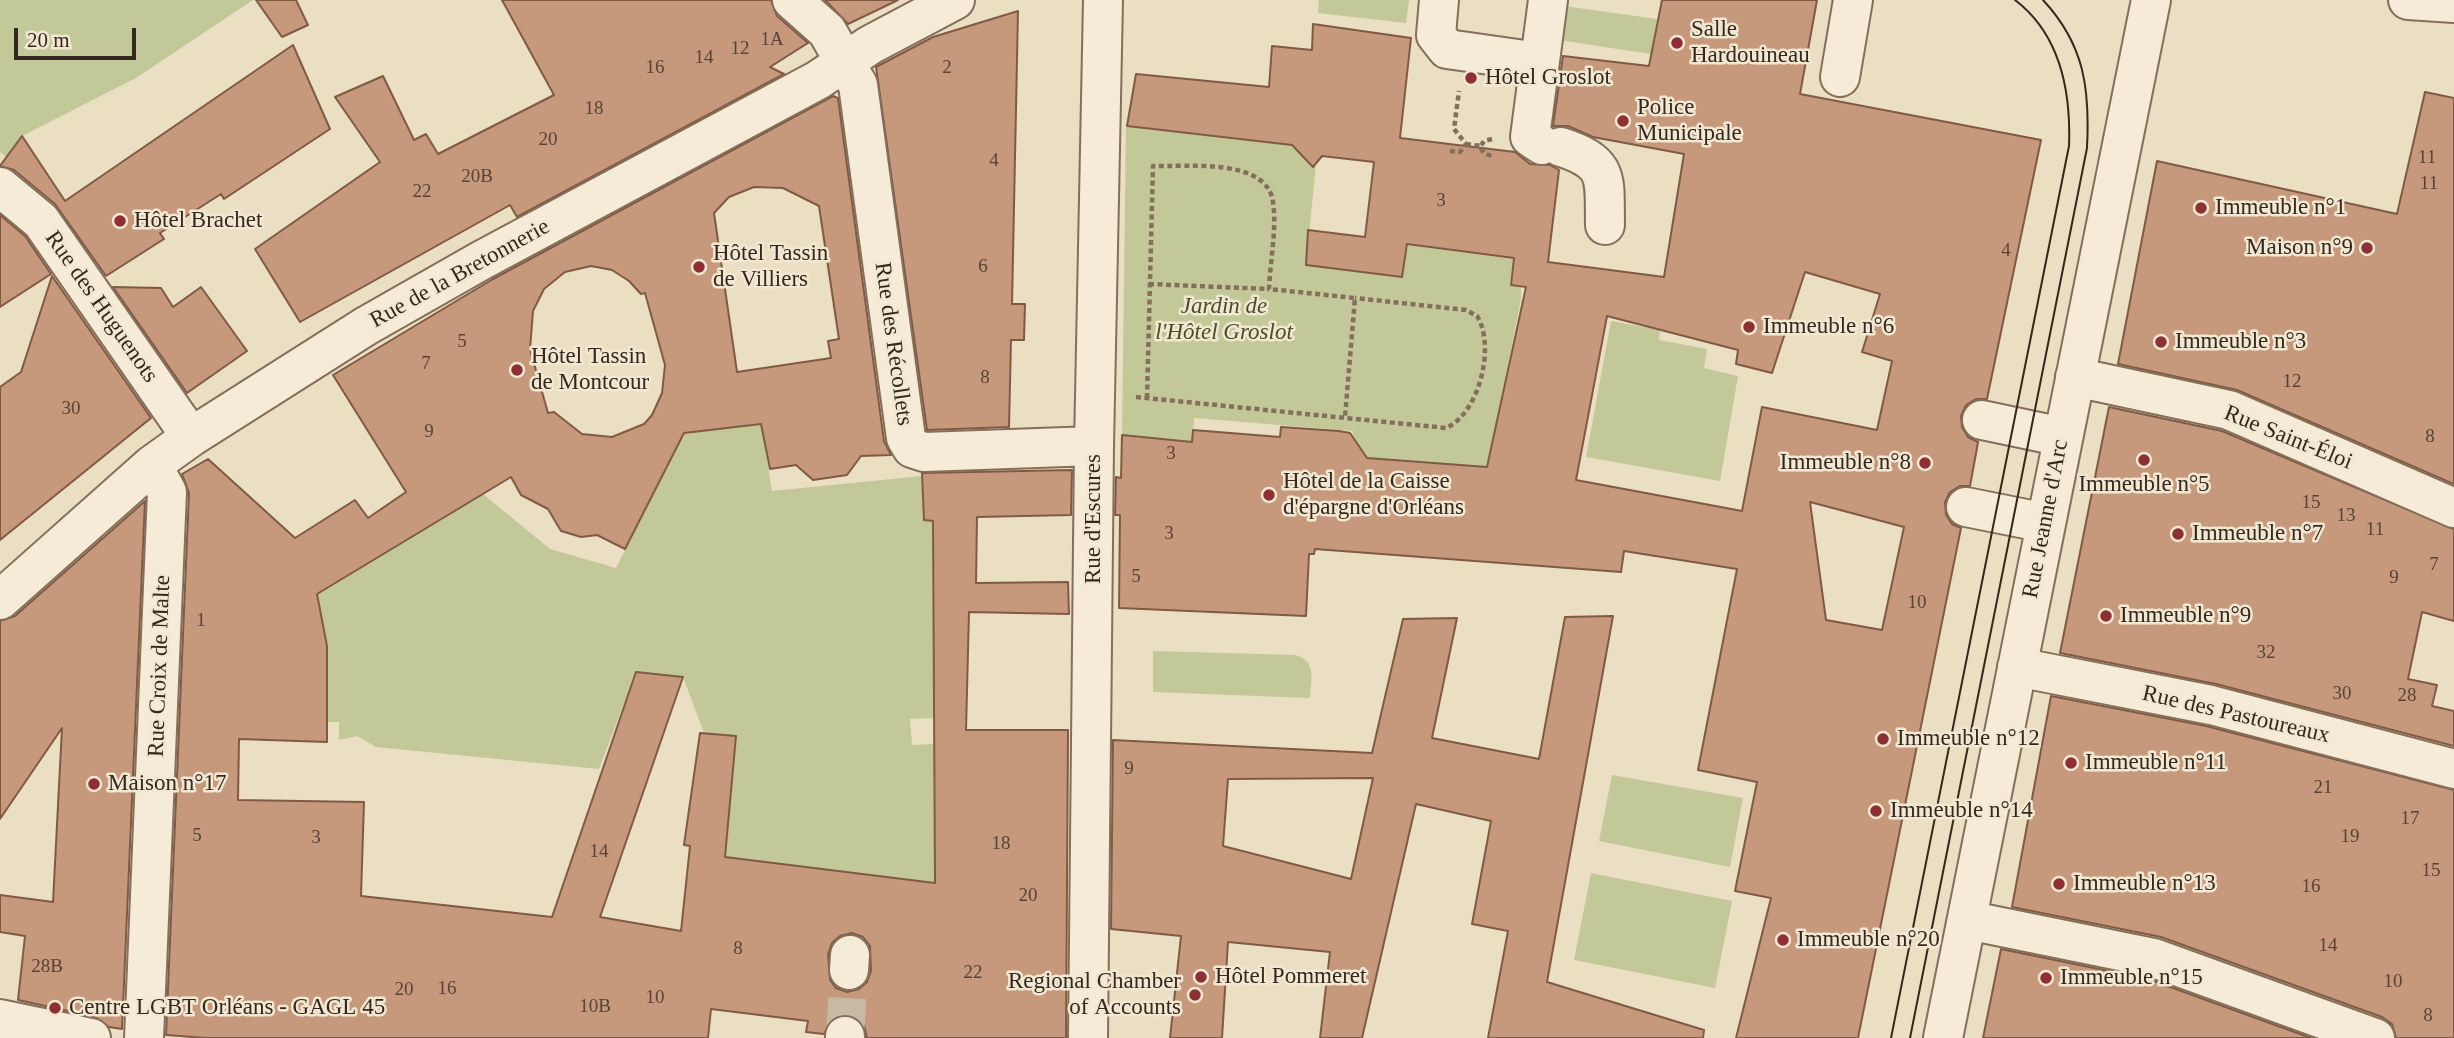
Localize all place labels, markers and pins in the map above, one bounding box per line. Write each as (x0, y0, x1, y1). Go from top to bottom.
place label: Salle Hardouineau (1691, 16, 1810, 70)
marker: Salle Hardouineau (1669, 35, 1685, 51)
place label: Hôtel Groslot (1485, 64, 1611, 92)
marker: Hôtel Groslot (1463, 70, 1479, 86)
place label: Police Municipale (1637, 94, 1742, 148)
marker: Police Municipale (1615, 113, 1631, 129)
place label: Immeuble n°1 (2215, 194, 2346, 222)
marker: Immeuble n°1 (2193, 200, 2209, 216)
place label: Hôtel Brachet (134, 207, 262, 235)
marker: Hôtel Brachet (112, 213, 128, 229)
place label: Maison n°9 (2246, 234, 2353, 262)
place label: Hôtel Tassin de Villiers (713, 240, 828, 294)
marker: Maison n°9 (2359, 240, 2375, 256)
marker: Hôtel Tassin de Villiers (691, 259, 707, 275)
place label: Immeuble n°6 (1763, 313, 1894, 341)
marker: Immeuble n°6 (1741, 319, 1757, 335)
place label: Immeuble n°3 (2175, 328, 2306, 356)
marker: Immeuble n°3 (2153, 334, 2169, 350)
place label: Hôtel Tassin de Montcour (531, 343, 649, 397)
marker: Hôtel Tassin de Montcour (509, 362, 525, 378)
place label: Immeuble n°8 (1780, 449, 1911, 477)
marker: Immeuble n°5 (2136, 452, 2152, 468)
marker: Immeuble n°8 (1917, 455, 1933, 471)
place label: Hôtel de la Caisse d'épargne d'Orléans (1283, 468, 1464, 522)
place label: Immeuble n°5 (2078, 471, 2210, 499)
marker: Hôtel de la Caisse d'épargne d'Orléans (1261, 487, 1277, 503)
place label: Immeuble n°7 (2192, 520, 2323, 548)
marker: Immeuble n°7 (2170, 526, 2186, 542)
place label: Immeuble n°9 (2120, 602, 2251, 630)
marker: Immeuble n°9 (2098, 608, 2114, 624)
place label: Immeuble n°12 (1897, 725, 2040, 753)
marker: Immeuble n°12 (1875, 731, 1891, 747)
place label: Immeuble n°11 (2085, 749, 2227, 777)
marker: Immeuble n°11 (2063, 755, 2079, 771)
place label: Maison n°17 (108, 770, 226, 798)
marker: Maison n°17 (86, 776, 102, 792)
place label: Immeuble n°14 (1890, 797, 2033, 825)
marker: Immeuble n°14 (1868, 803, 1884, 819)
place label: Immeuble n°13 (2073, 870, 2216, 898)
marker: Immeuble n°13 (2051, 876, 2067, 892)
place label: Immeuble n°20 (1797, 926, 1940, 954)
marker: Immeuble n°20 (1775, 932, 1791, 948)
place label: Hôtel Pommeret (1215, 963, 1366, 991)
place label: Immeuble n°15 (2060, 964, 2203, 992)
place label: Regional Chamber of Accounts (1008, 968, 1181, 1022)
marker: Hôtel Pommeret (1193, 969, 1209, 985)
marker: Immeuble n°15 (2038, 970, 2054, 986)
marker: Regional Chamber of Accounts (1187, 987, 1203, 1003)
place label: Centre LGBT Orléans - GAGL 45 (69, 994, 385, 1022)
marker: Centre LGBT Orléans - GAGL 45 (47, 1000, 63, 1016)

